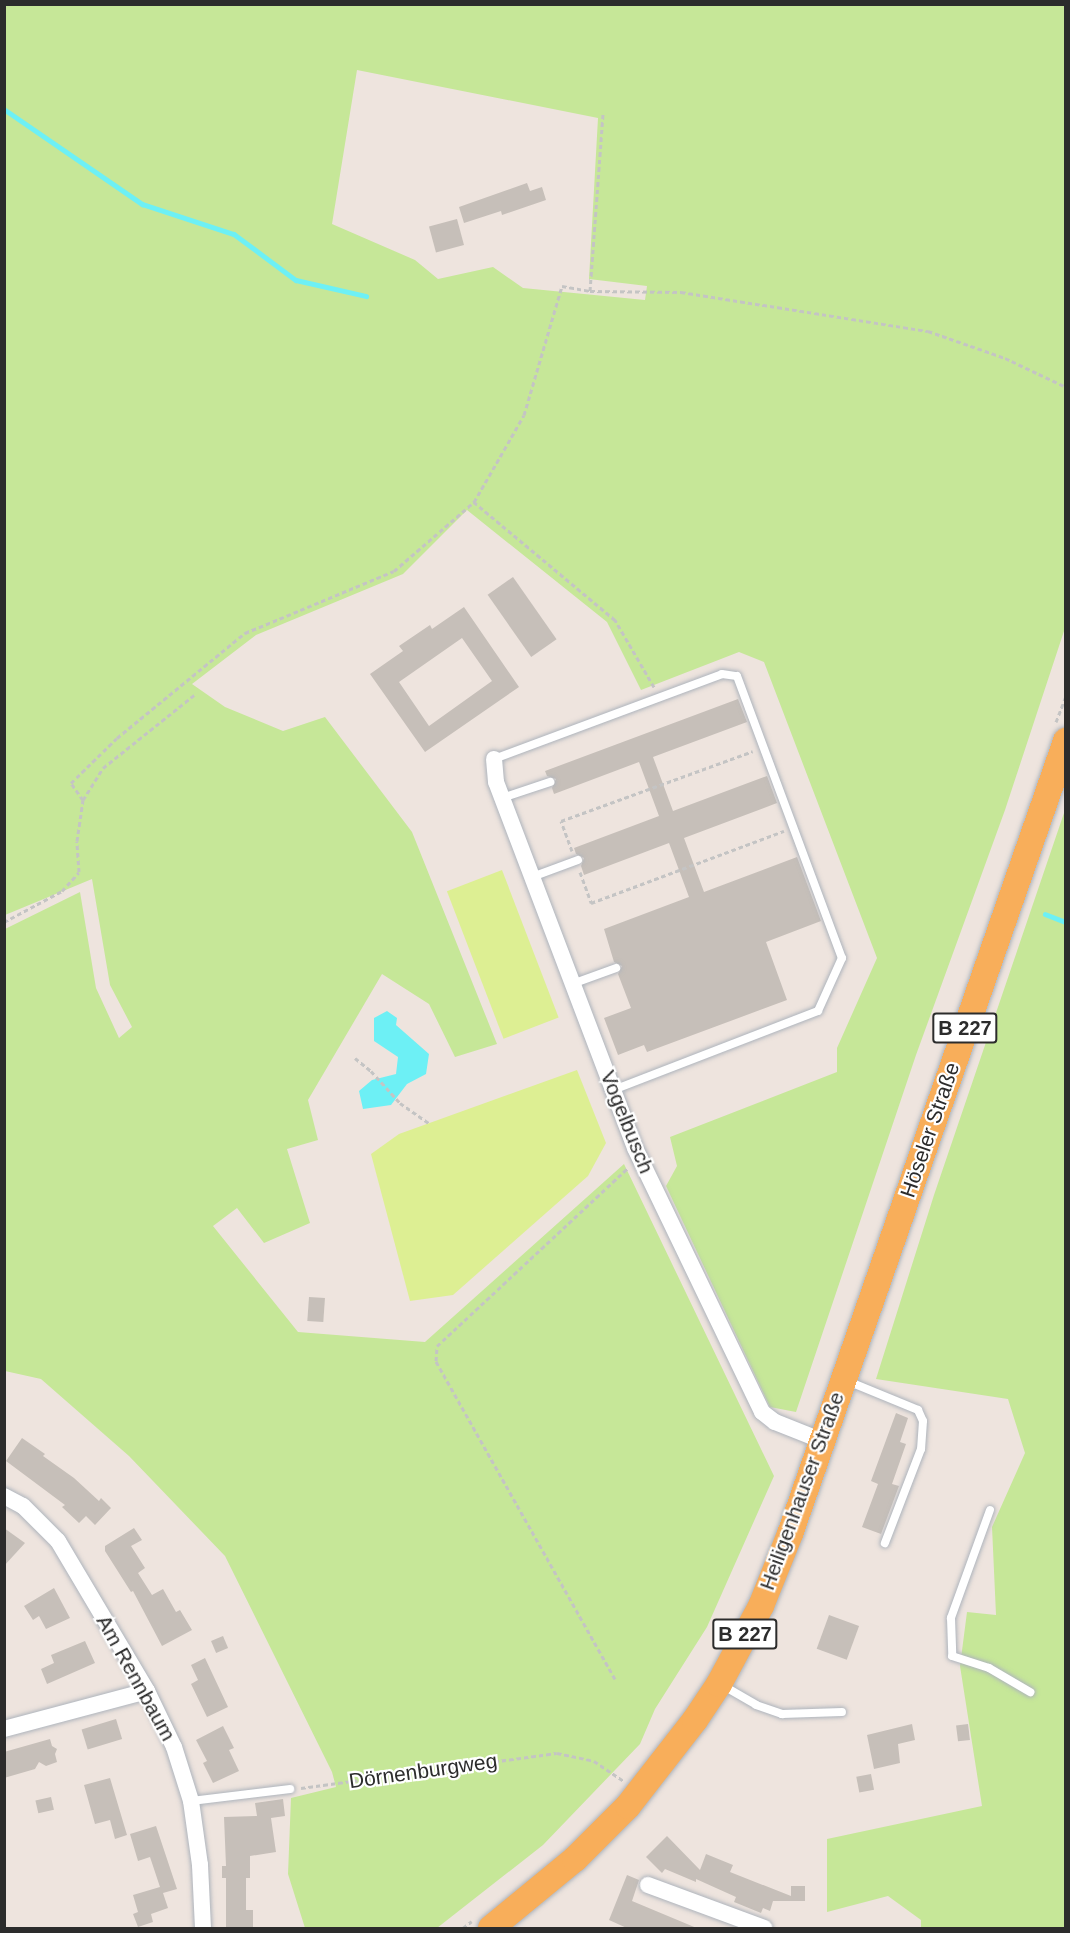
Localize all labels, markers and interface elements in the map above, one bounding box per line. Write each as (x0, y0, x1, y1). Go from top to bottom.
road number: B 227 (932, 1011, 998, 1045)
street label: Höseler Straße (895, 1059, 965, 1201)
street label: Vogelbusch (595, 1067, 659, 1177)
street label: Heiligenhauser Straße (754, 1389, 850, 1593)
street label: Am Rennbaum (91, 1611, 181, 1745)
road number: B 227 (712, 1617, 778, 1651)
street label: Dörnenburgweg (347, 1748, 499, 1794)

